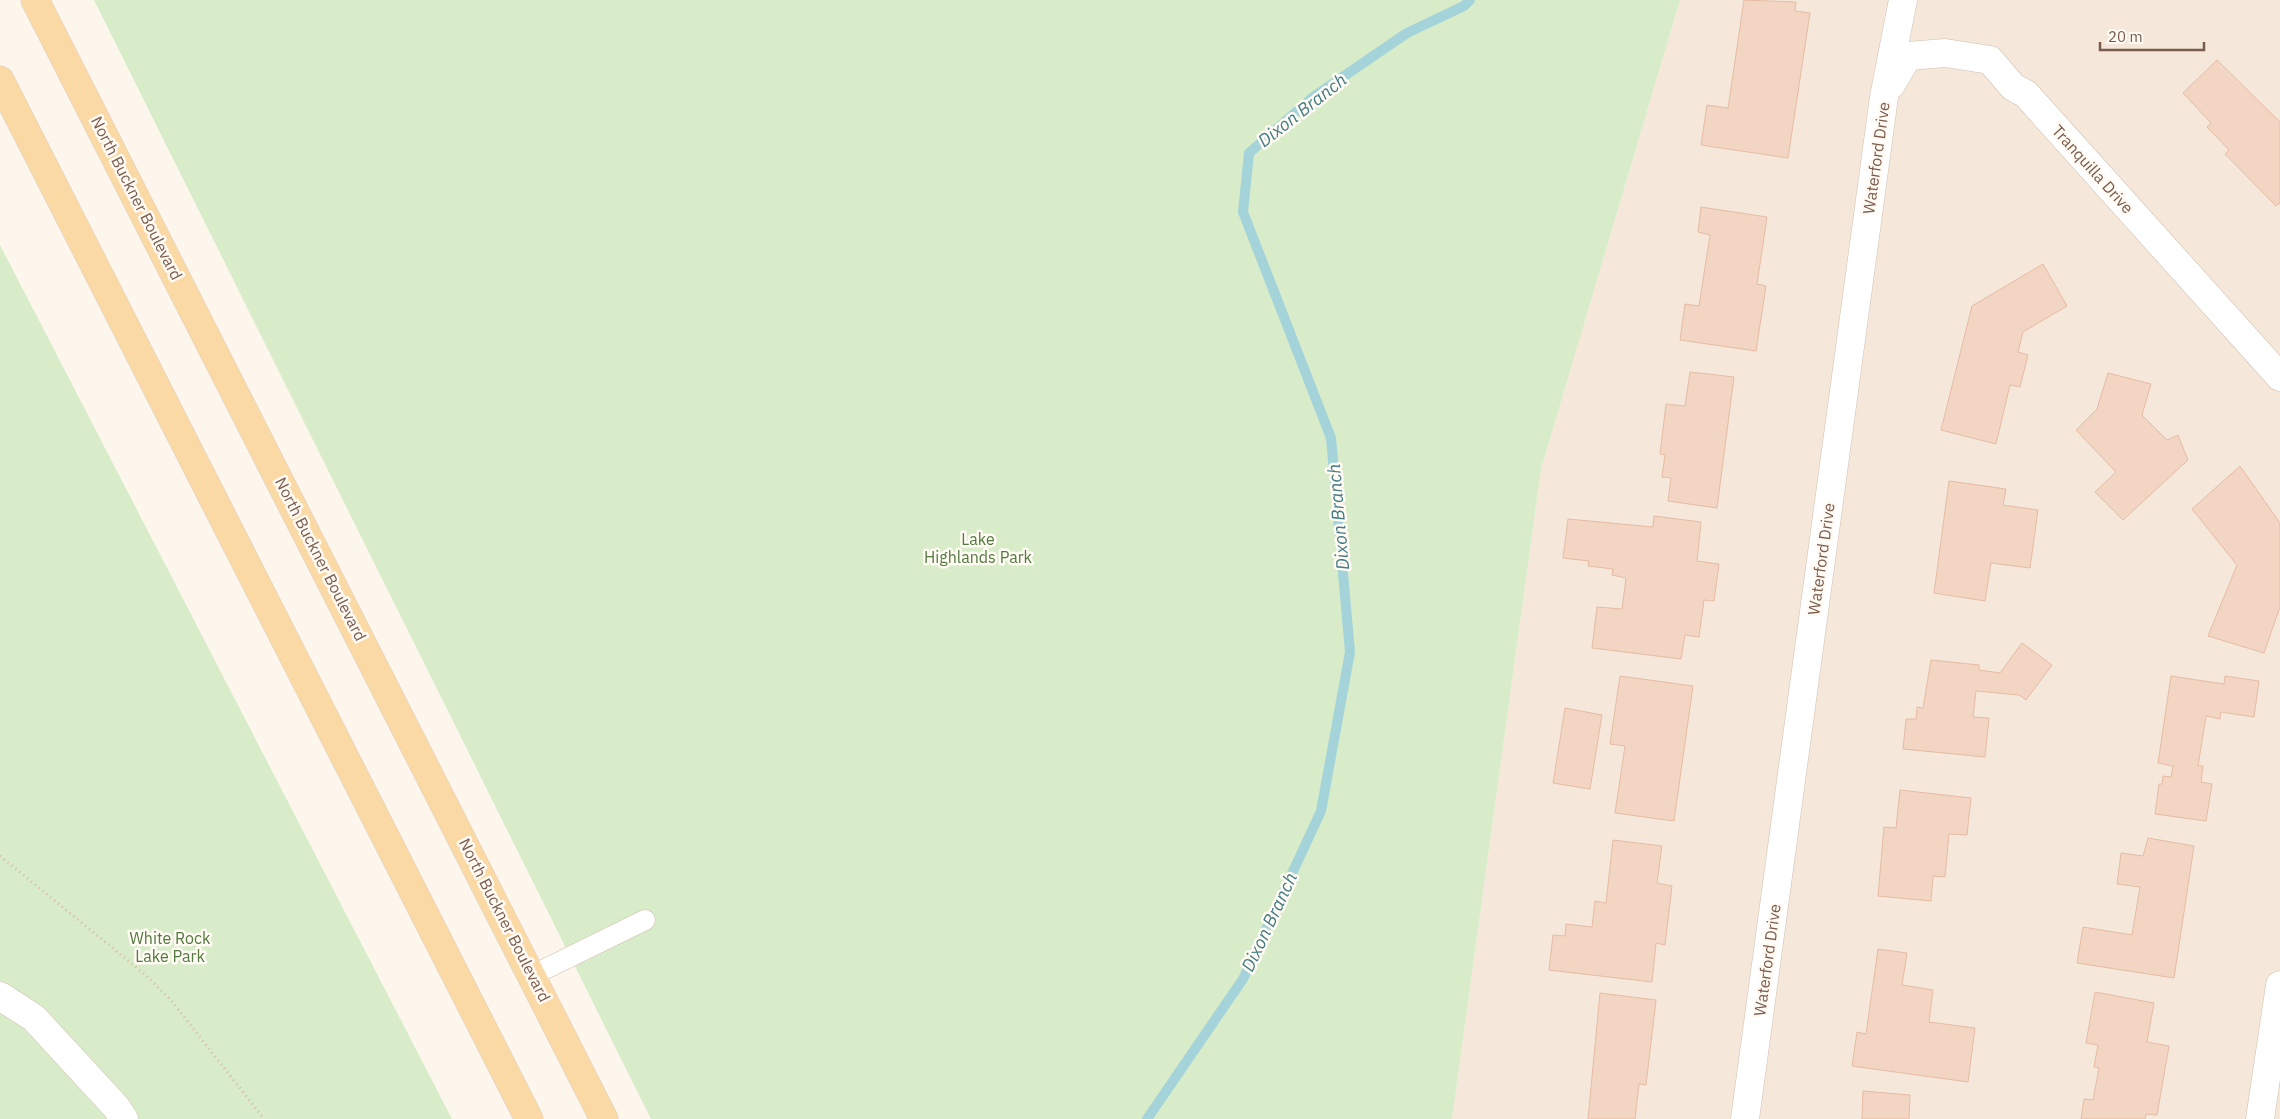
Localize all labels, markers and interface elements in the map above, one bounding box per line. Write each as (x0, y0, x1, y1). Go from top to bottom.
scale bar (2100, 20, 2204, 52)
text: 20 m (2108, 27, 2143, 46)
water label: Dixon Branch (1253, 68, 1351, 152)
street label: Waterford Drive (1858, 100, 1894, 215)
street label: North Buckner Boulevard (87, 113, 187, 283)
street label: Tranquilla Drive (2048, 121, 2138, 218)
water label: Dixon Branch (1322, 463, 1354, 571)
street label: North Buckner Boulevard (271, 474, 371, 644)
street label: Waterford Drive (1803, 501, 1839, 616)
park label: Lake Highlands Park (924, 529, 1033, 567)
street label: North Buckner Boulevard (455, 835, 555, 1005)
water label: Dixon Branch (1236, 869, 1302, 975)
street label: Waterford Drive (1749, 902, 1785, 1017)
park label: White Rock Lake Park (130, 928, 211, 966)

